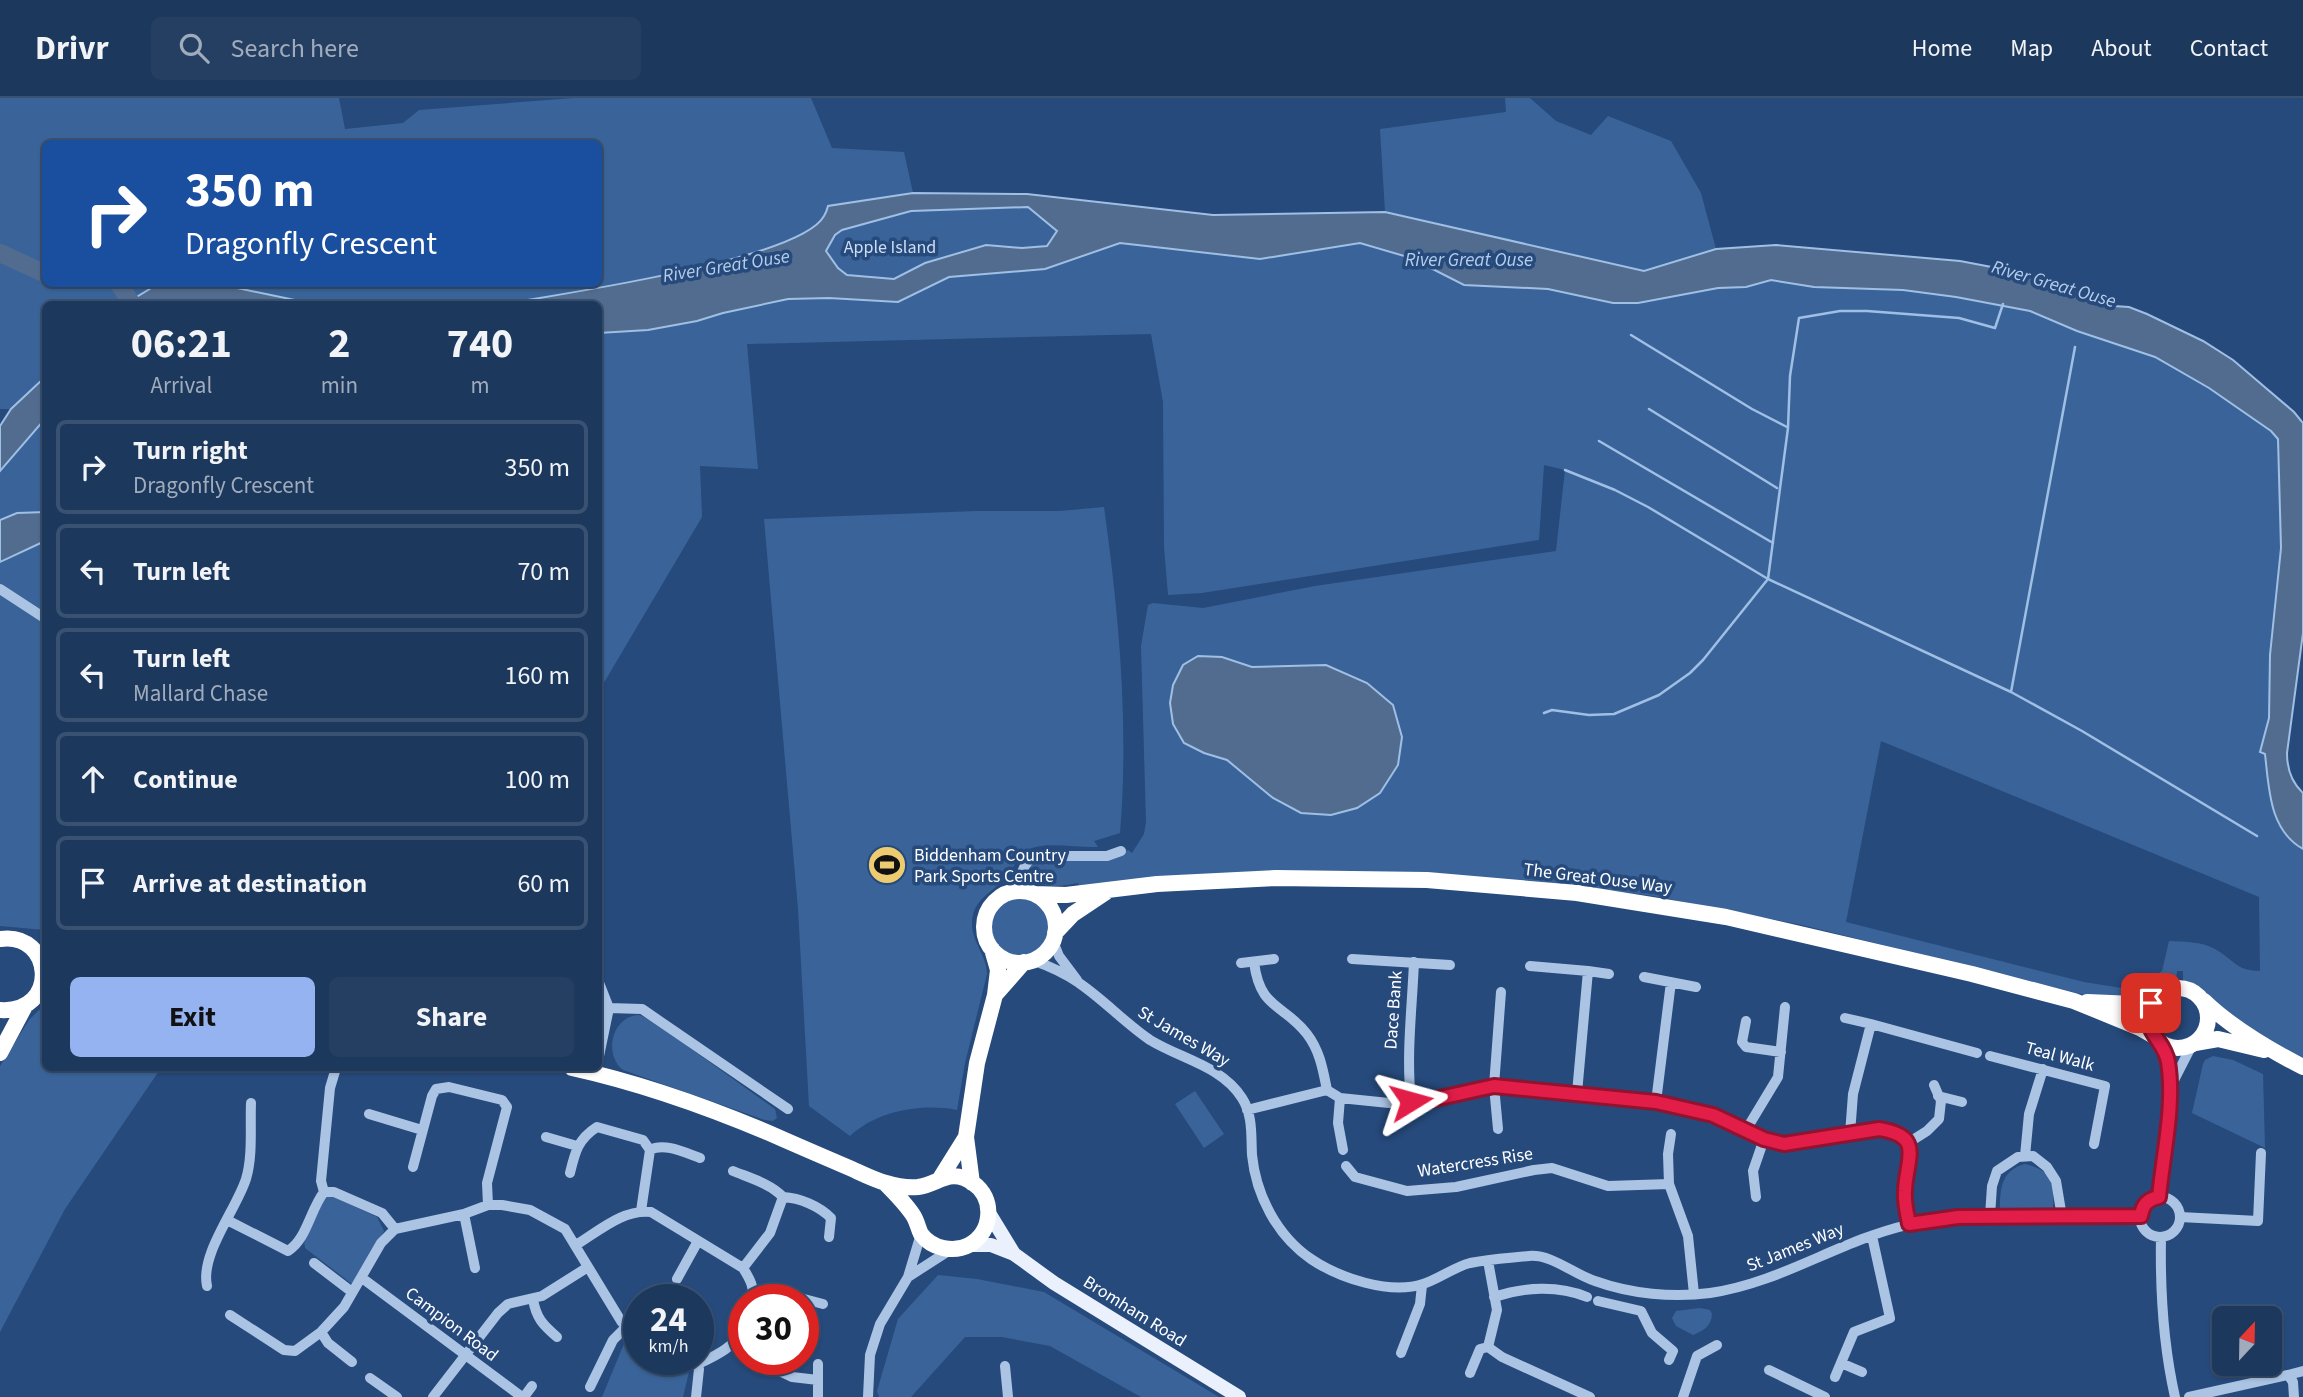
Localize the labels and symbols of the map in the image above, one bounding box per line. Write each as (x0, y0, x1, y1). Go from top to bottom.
park label: Apple Island (844, 235, 936, 260)
water label: River Great Ouse (661, 243, 792, 290)
water label: River Great Ouse (1405, 247, 1533, 274)
water label: River Great Ouse (1988, 254, 2119, 315)
place label: Biddenham Country Park Sports Centre (914, 843, 1067, 889)
sports icon: Biddenham Country Park Sports Centre (866, 844, 908, 886)
street label: The Great Ouse Way (1522, 857, 1674, 900)
street label: Dace Bank (1378, 970, 1409, 1050)
pin (2121, 973, 2181, 1033)
street label: St James Way (1133, 1000, 1235, 1073)
street label: Teal Walk (2022, 1035, 2097, 1078)
position arrow (1374, 1064, 1448, 1138)
street label: Watercress Rise (1416, 1141, 1535, 1184)
street label: St James Way (1743, 1216, 1848, 1278)
street label: Bromham Road (1078, 1270, 1191, 1353)
street label: Campion Road (400, 1281, 503, 1368)
speed limit sign: 30 (728, 1284, 819, 1375)
north arrow (2212, 1306, 2282, 1376)

